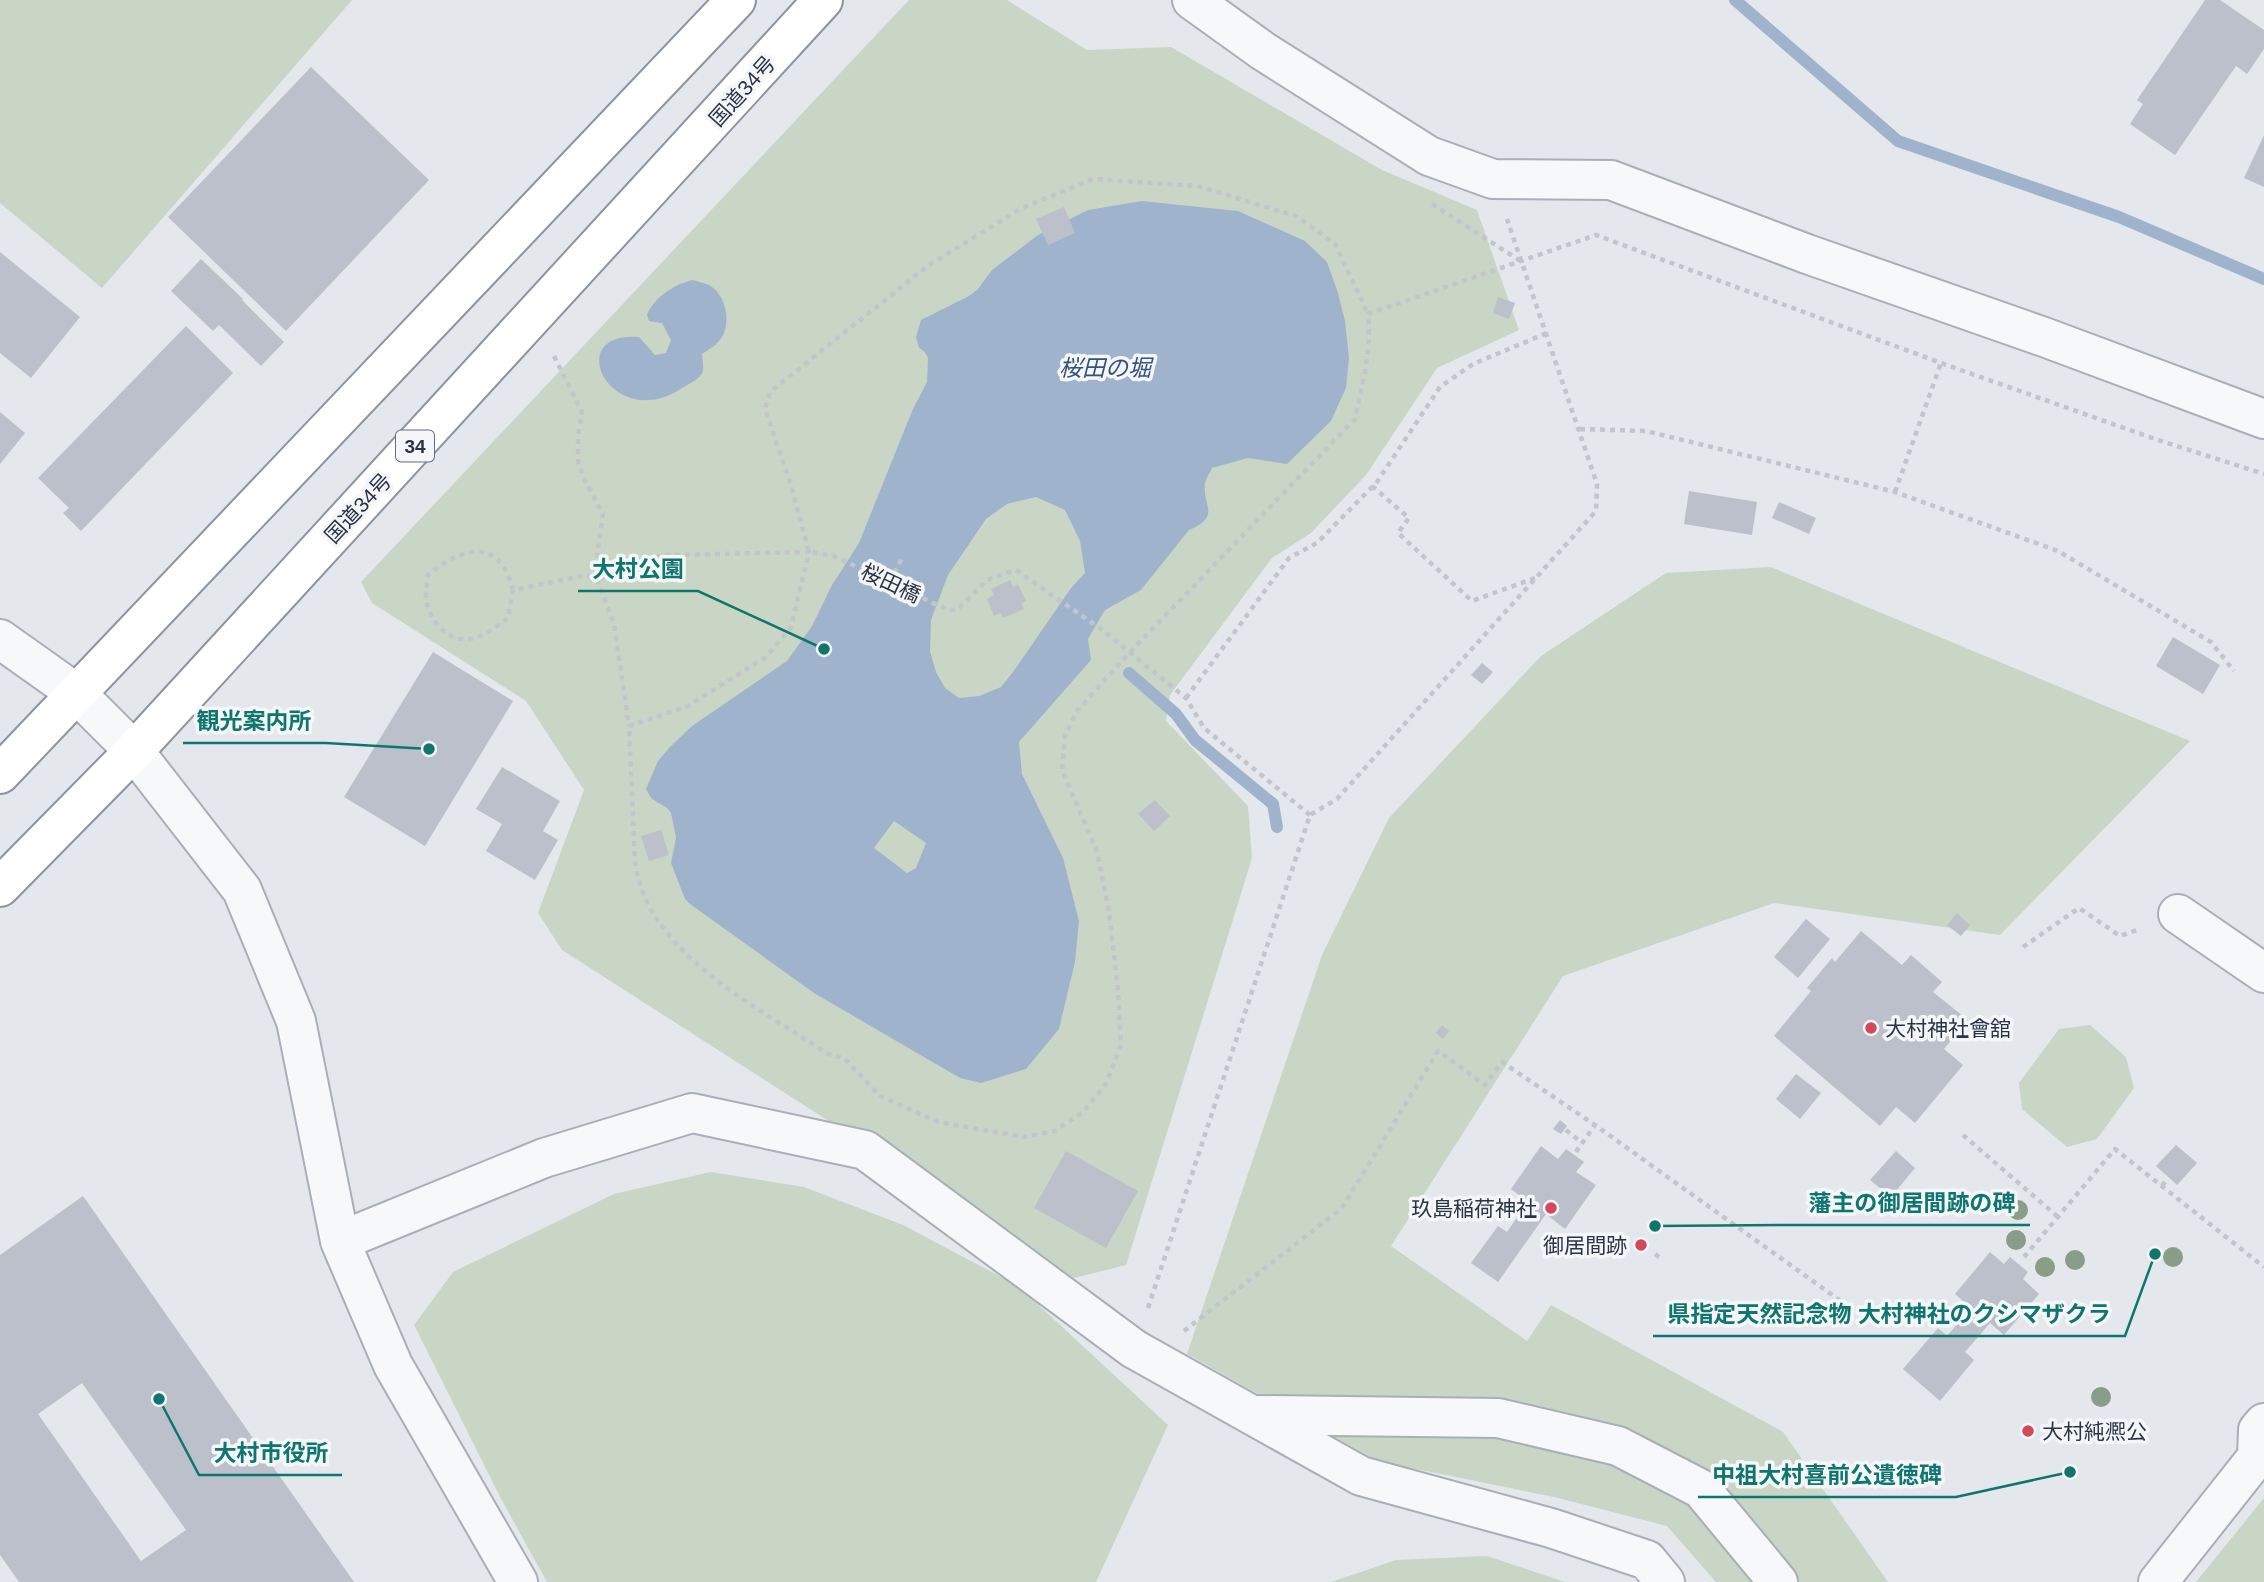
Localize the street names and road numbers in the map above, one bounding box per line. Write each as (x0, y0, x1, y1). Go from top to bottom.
street label: 国道34号 (705, 51, 779, 131)
road number: 34 (396, 430, 434, 462)
street label: 国道34号 (320, 469, 396, 547)
street label: 桜田橋 (858, 559, 924, 607)

